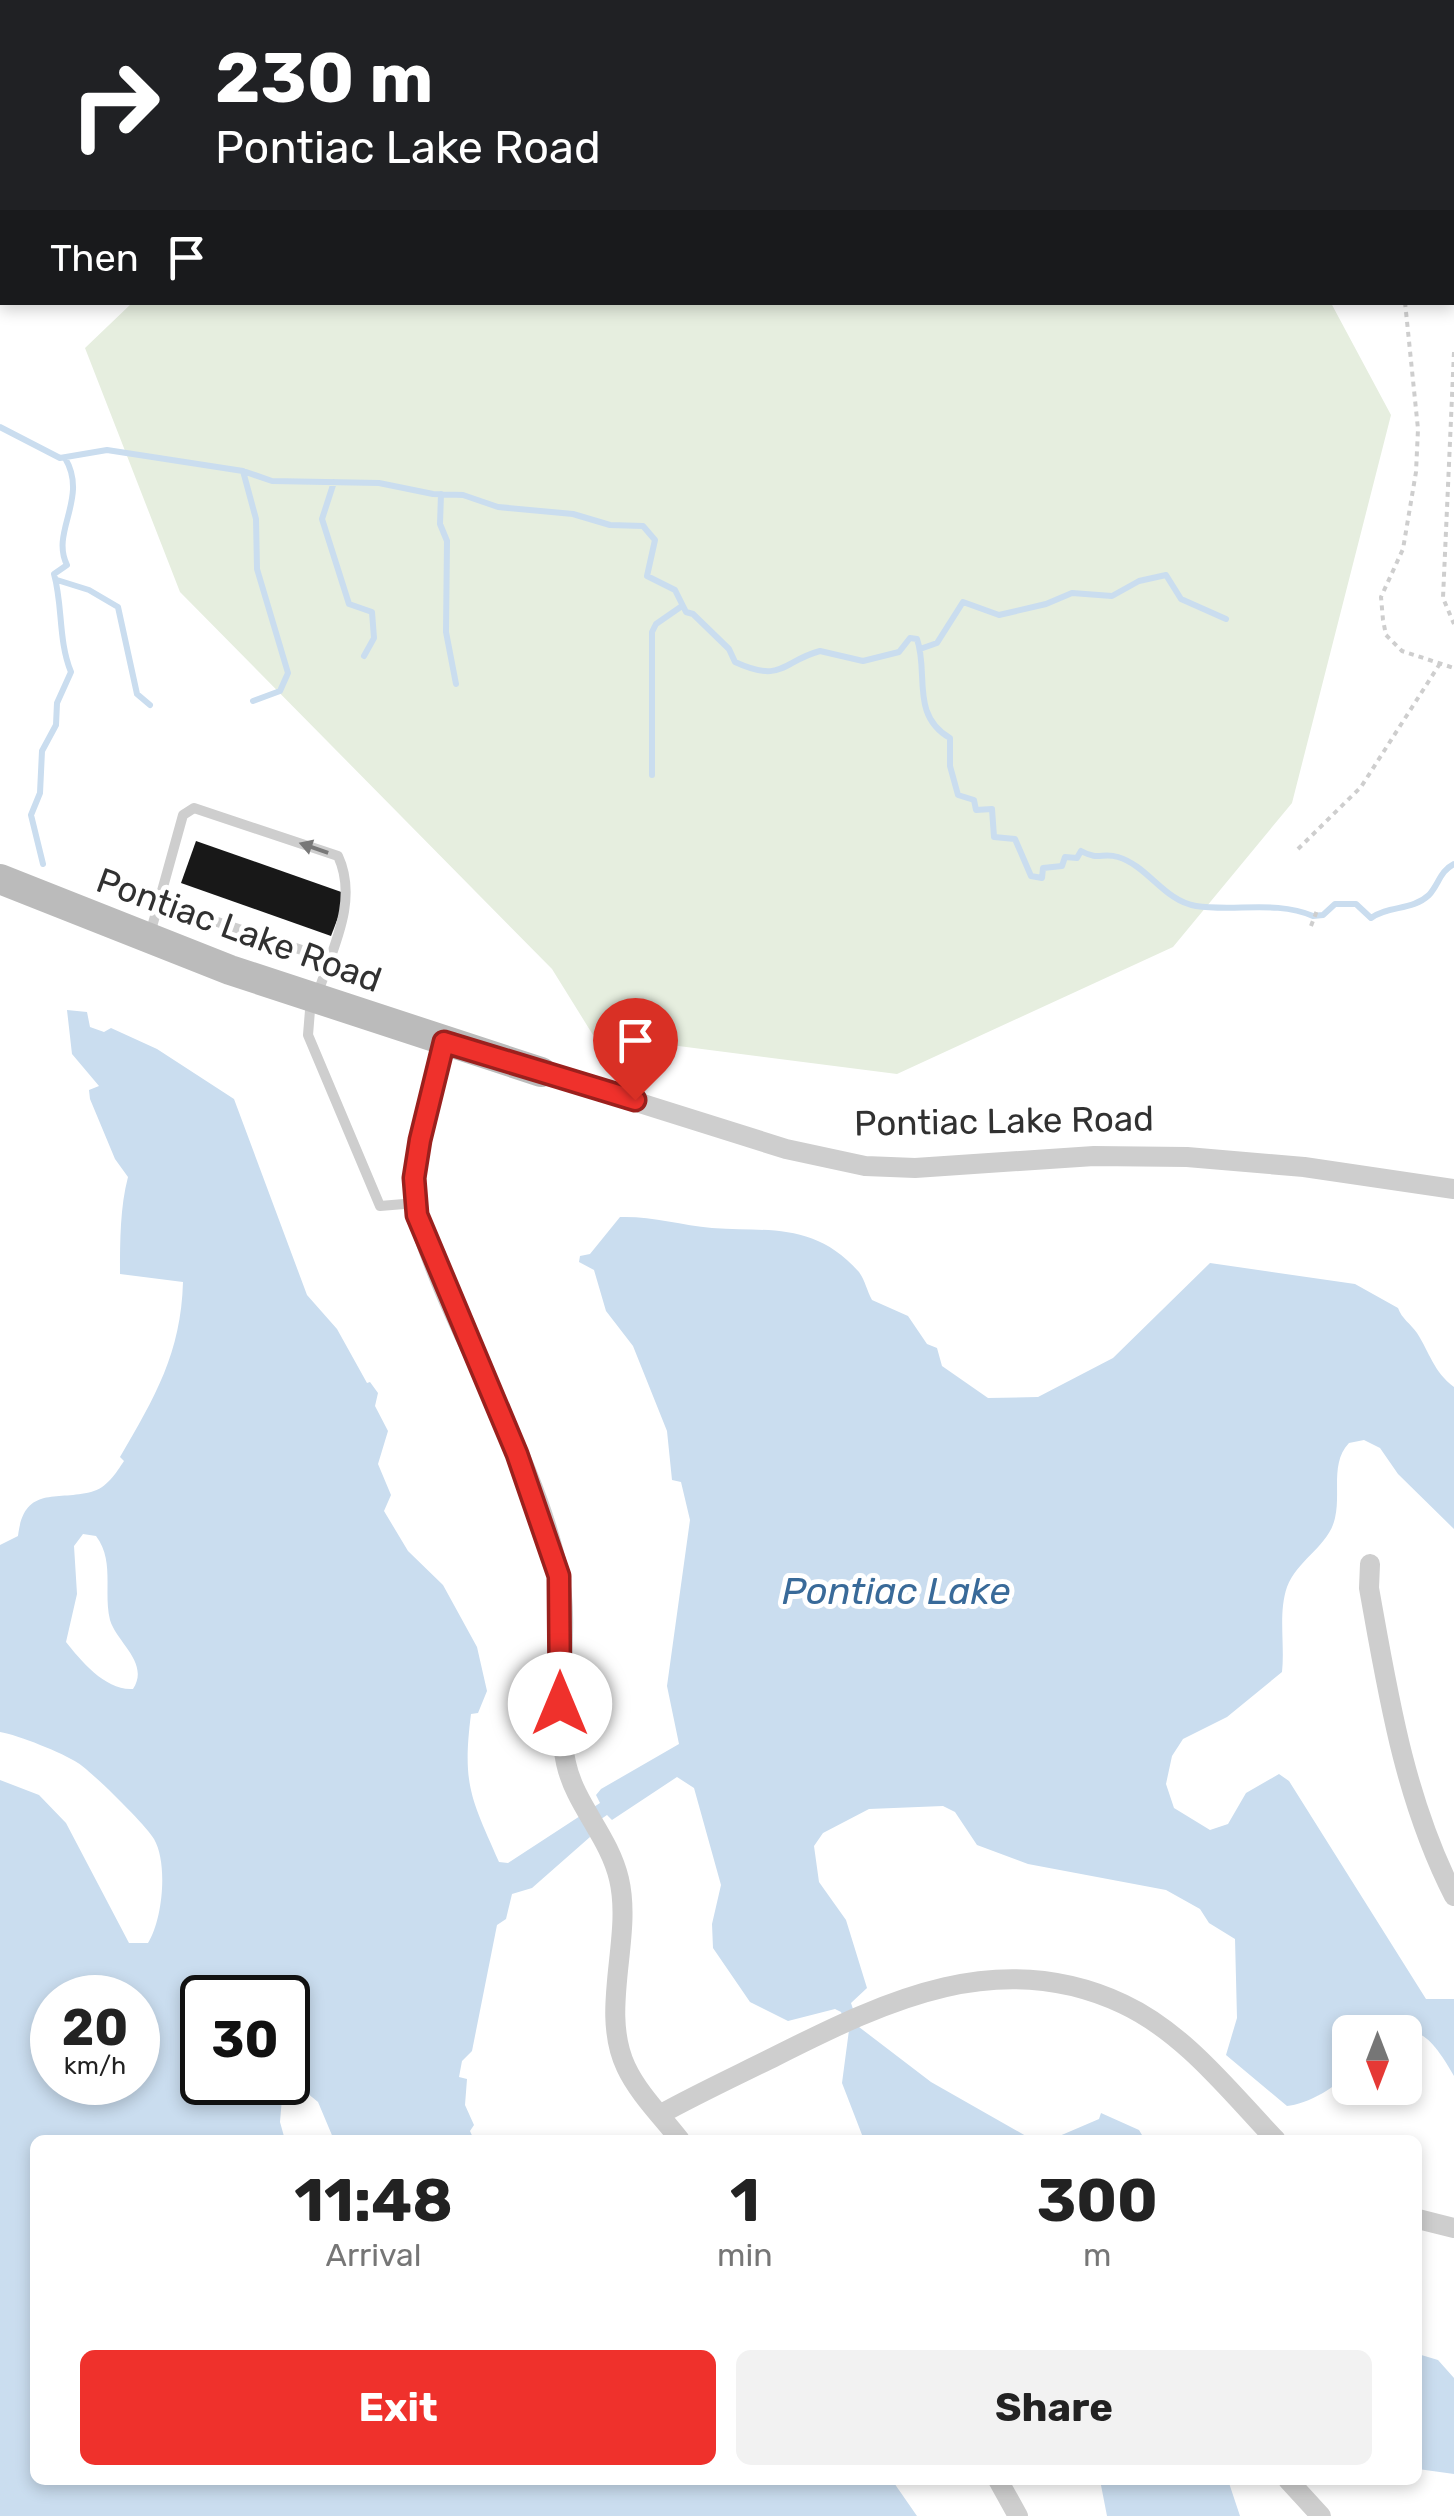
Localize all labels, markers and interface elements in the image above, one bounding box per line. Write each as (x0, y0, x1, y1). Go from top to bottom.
text: 230 m (215, 37, 433, 120)
icon: right (50, 40, 180, 170)
text: Pontiac Lake Road (215, 121, 601, 174)
icon: arrive (159, 230, 214, 285)
text: Then (50, 235, 139, 281)
one-way arrow (299, 840, 329, 855)
street label: Pontiac Lake Road (91, 859, 387, 1001)
pin (593, 998, 678, 1101)
icon: arrive (608, 1013, 663, 1068)
street label: Pontiac Lake Road (854, 1097, 1154, 1145)
water label: Pontiac Lake (782, 1568, 1010, 1614)
position arrow (508, 1652, 612, 1756)
speed limit sign: 30 (180, 1975, 310, 2105)
text: 20 (62, 1998, 128, 2058)
north arrow (1332, 2015, 1422, 2105)
map controls (1332, 2015, 1422, 2105)
text: km/h (64, 2051, 126, 2080)
text: 11:48 (294, 2165, 453, 2236)
text: 1 (730, 2165, 760, 2236)
text: 300 (1037, 2165, 1158, 2236)
text: Arrival (325, 2236, 422, 2274)
text: min (717, 2236, 773, 2274)
text: m (1083, 2236, 1112, 2274)
button: Exit (80, 2350, 716, 2465)
button: Share (736, 2350, 1372, 2465)

